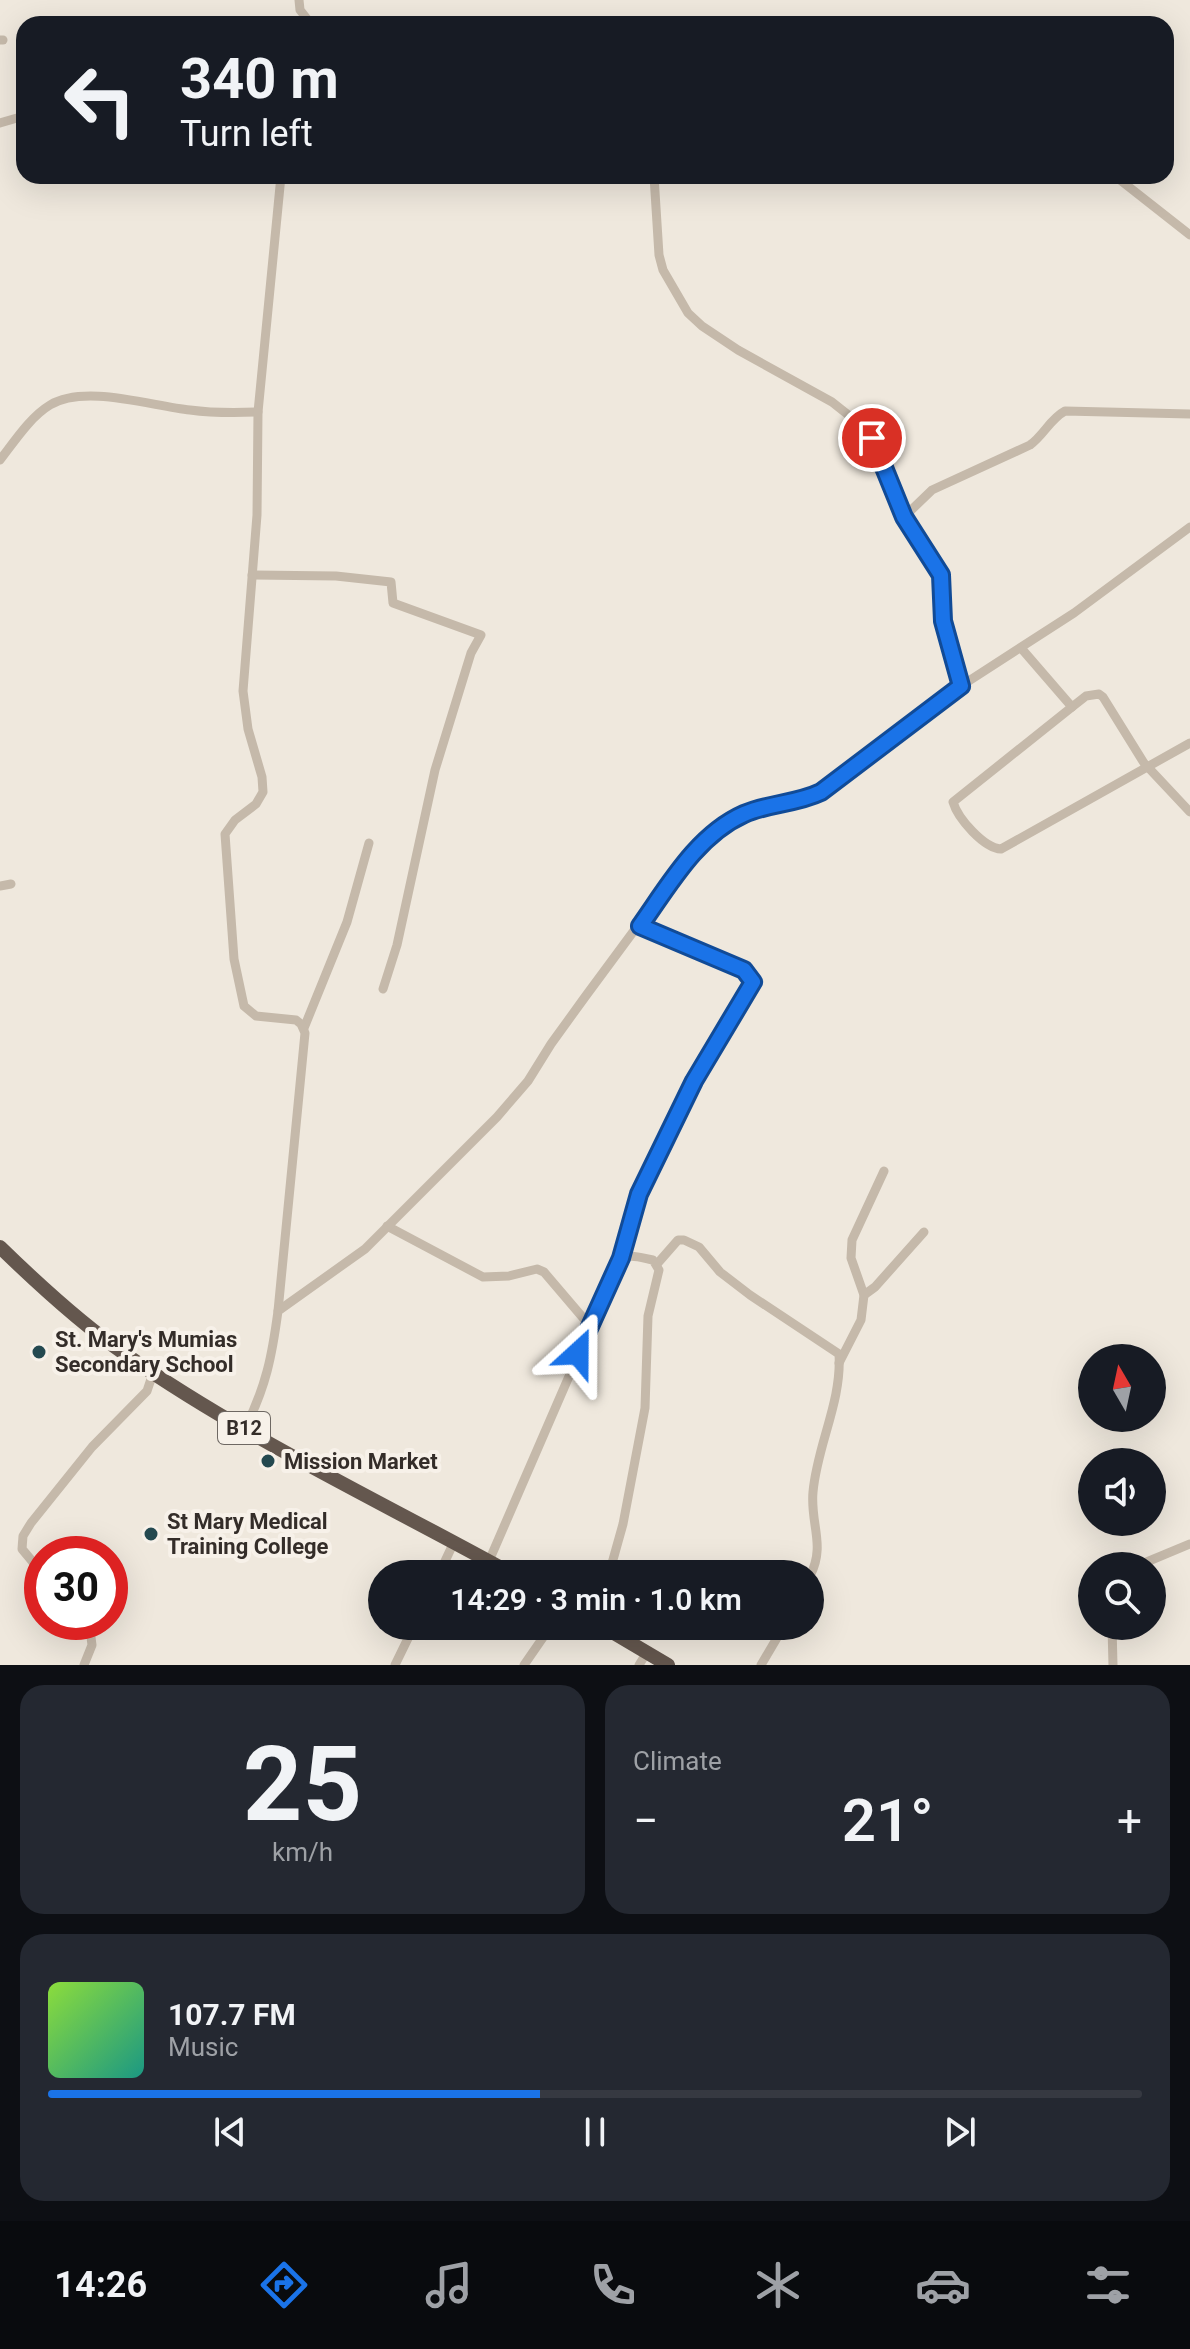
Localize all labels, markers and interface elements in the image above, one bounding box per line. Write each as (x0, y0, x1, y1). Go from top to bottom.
text: 340 m (180, 46, 339, 112)
icon: left (48, 48, 152, 152)
text: Turn left (180, 113, 313, 155)
pin (838, 404, 906, 472)
icon: arrive (850, 416, 894, 460)
position arrow (536, 1311, 620, 1395)
place label: St. Mary's Mumias Secondary School (55, 1327, 237, 1377)
marker: St. Mary's Mumias Secondary School (30, 1343, 48, 1361)
north arrow (1078, 1344, 1166, 1432)
map controls (1078, 1344, 1166, 1640)
road number: B12 (218, 1412, 270, 1444)
button: sound (1078, 1448, 1166, 1536)
place label: Mission Market (284, 1449, 438, 1474)
marker: Mission Market (259, 1452, 277, 1470)
place label: St Mary Medical Training College (167, 1509, 329, 1559)
marker: St Mary Medical Training College (142, 1525, 160, 1543)
speed limit sign: 30 (24, 1536, 128, 1640)
button: search (1078, 1552, 1166, 1640)
text: 14:29 · 3 min · 1.0 km (450, 1582, 742, 1617)
text: 25 (243, 1724, 362, 1845)
text: Climate (633, 1746, 722, 1776)
text: 21° (842, 1785, 933, 1856)
text: − (633, 1795, 658, 1847)
text: + (1117, 1795, 1142, 1847)
text: km/h (272, 1837, 333, 1867)
text: 107.7 FM (168, 1997, 296, 2032)
text: Music (168, 2032, 238, 2062)
icon: previous (208, 2110, 252, 2154)
icon: pause (573, 2110, 617, 2154)
icon: next (938, 2110, 982, 2154)
icon: directions (256, 2257, 312, 2313)
icon: music (421, 2257, 477, 2313)
icon: phone (585, 2257, 641, 2313)
icon: climate (750, 2257, 806, 2313)
icon: car (915, 2257, 971, 2313)
icon: filters (1080, 2257, 1136, 2313)
text: 14:26 (54, 2264, 147, 2306)

